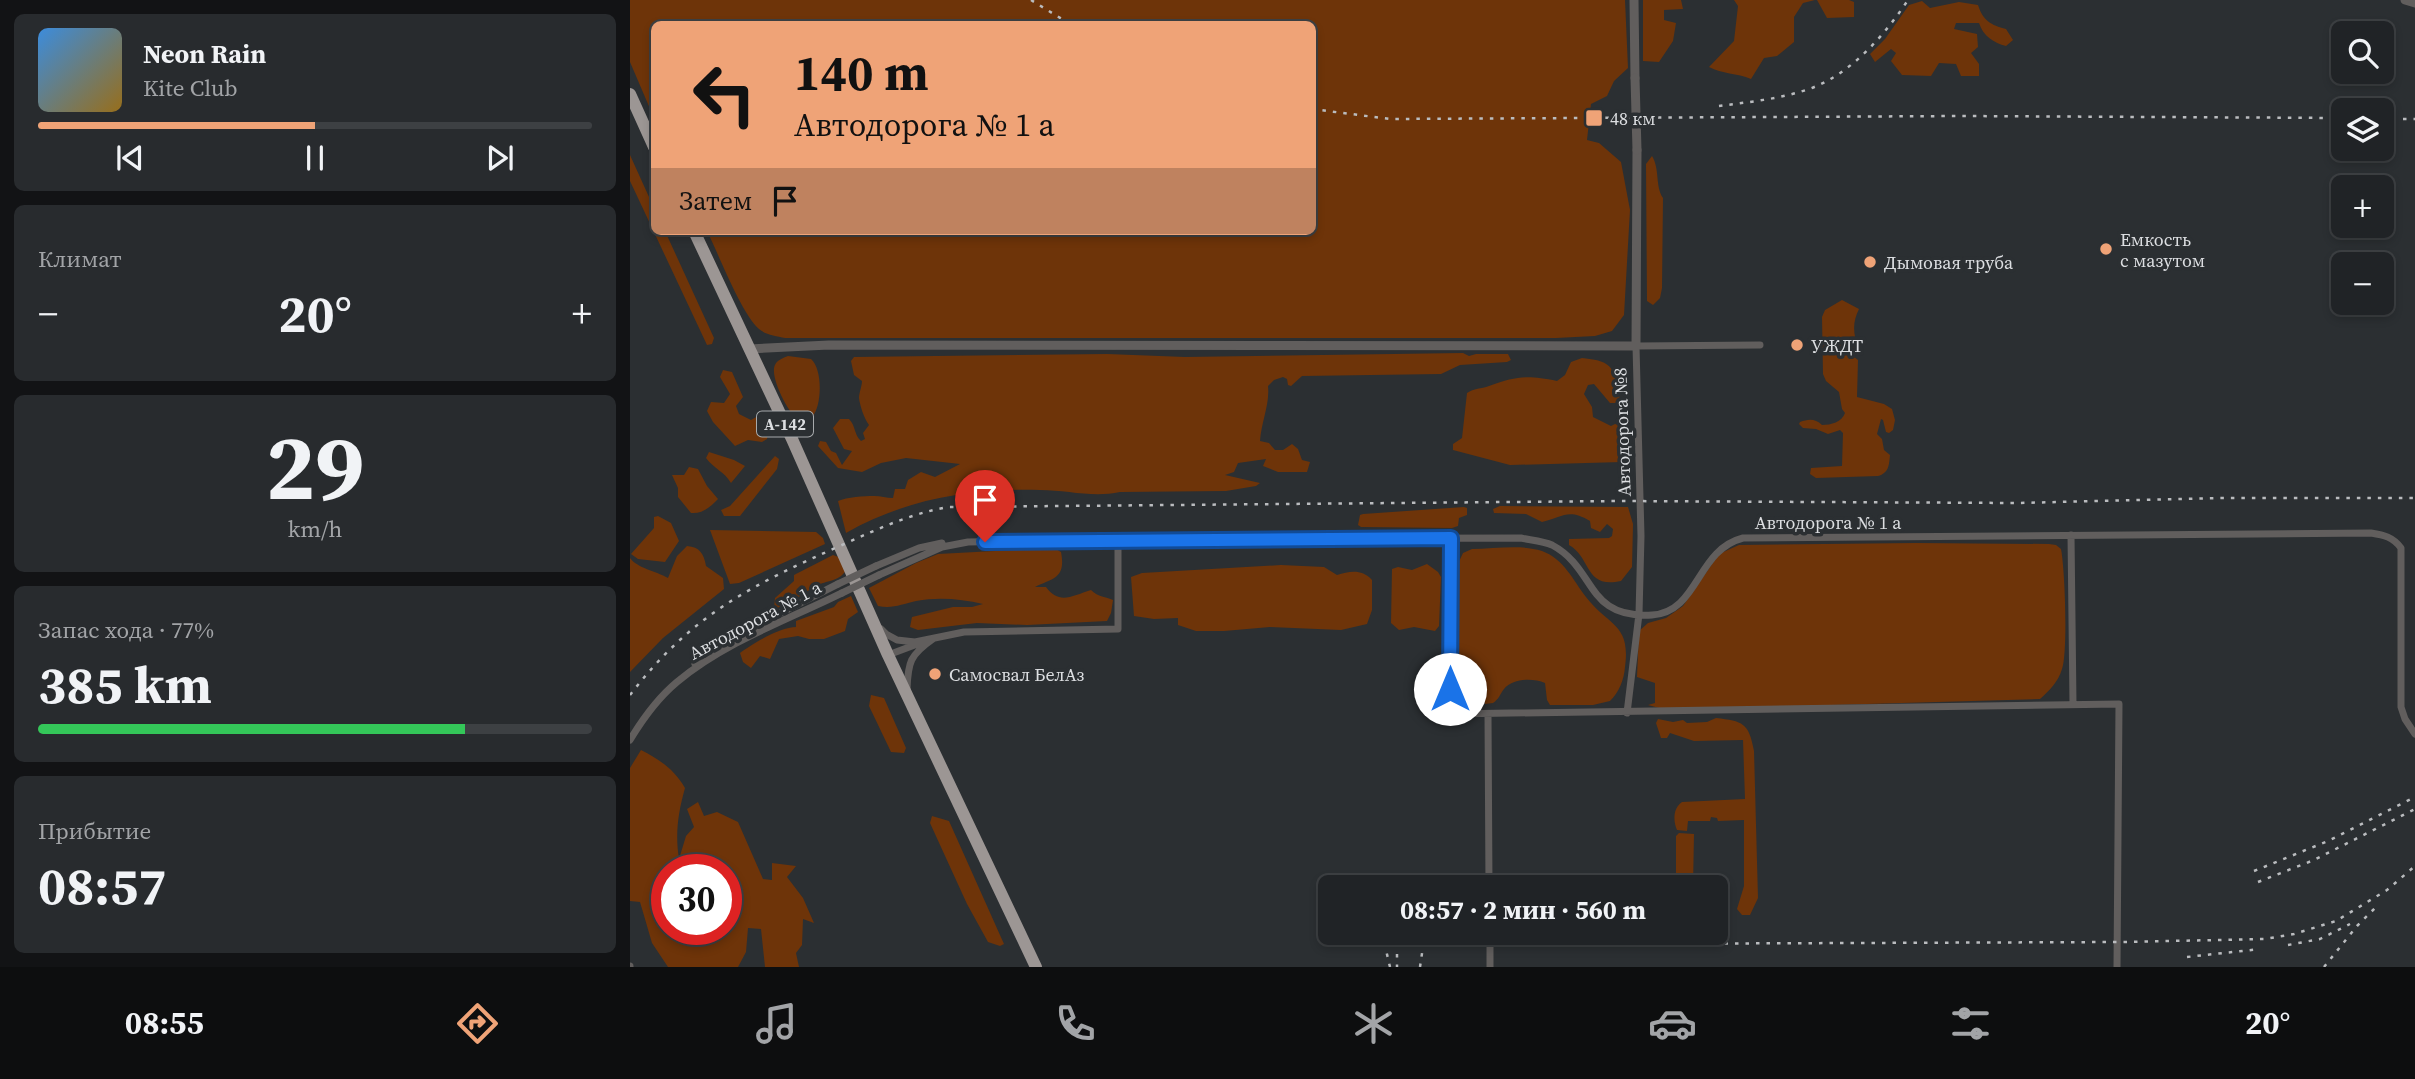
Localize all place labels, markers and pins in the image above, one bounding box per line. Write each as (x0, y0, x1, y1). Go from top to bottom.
place label: 48 км (1610, 106, 1656, 131)
marker: 48 км (1584, 108, 1604, 128)
place label: Емкость с мазутом (2120, 227, 2205, 273)
marker: Емкость с мазутом (2098, 241, 2114, 257)
place label: Дымовая труба (1884, 250, 2014, 275)
marker: Дымовая труба (1862, 254, 1878, 270)
place label: УЖДТ (1811, 333, 1863, 358)
marker: УЖДТ (1789, 337, 1805, 353)
pin (955, 470, 1015, 542)
place label: Самосвал БелАз (949, 662, 1085, 687)
marker: Самосвал БелАз (927, 666, 943, 682)

